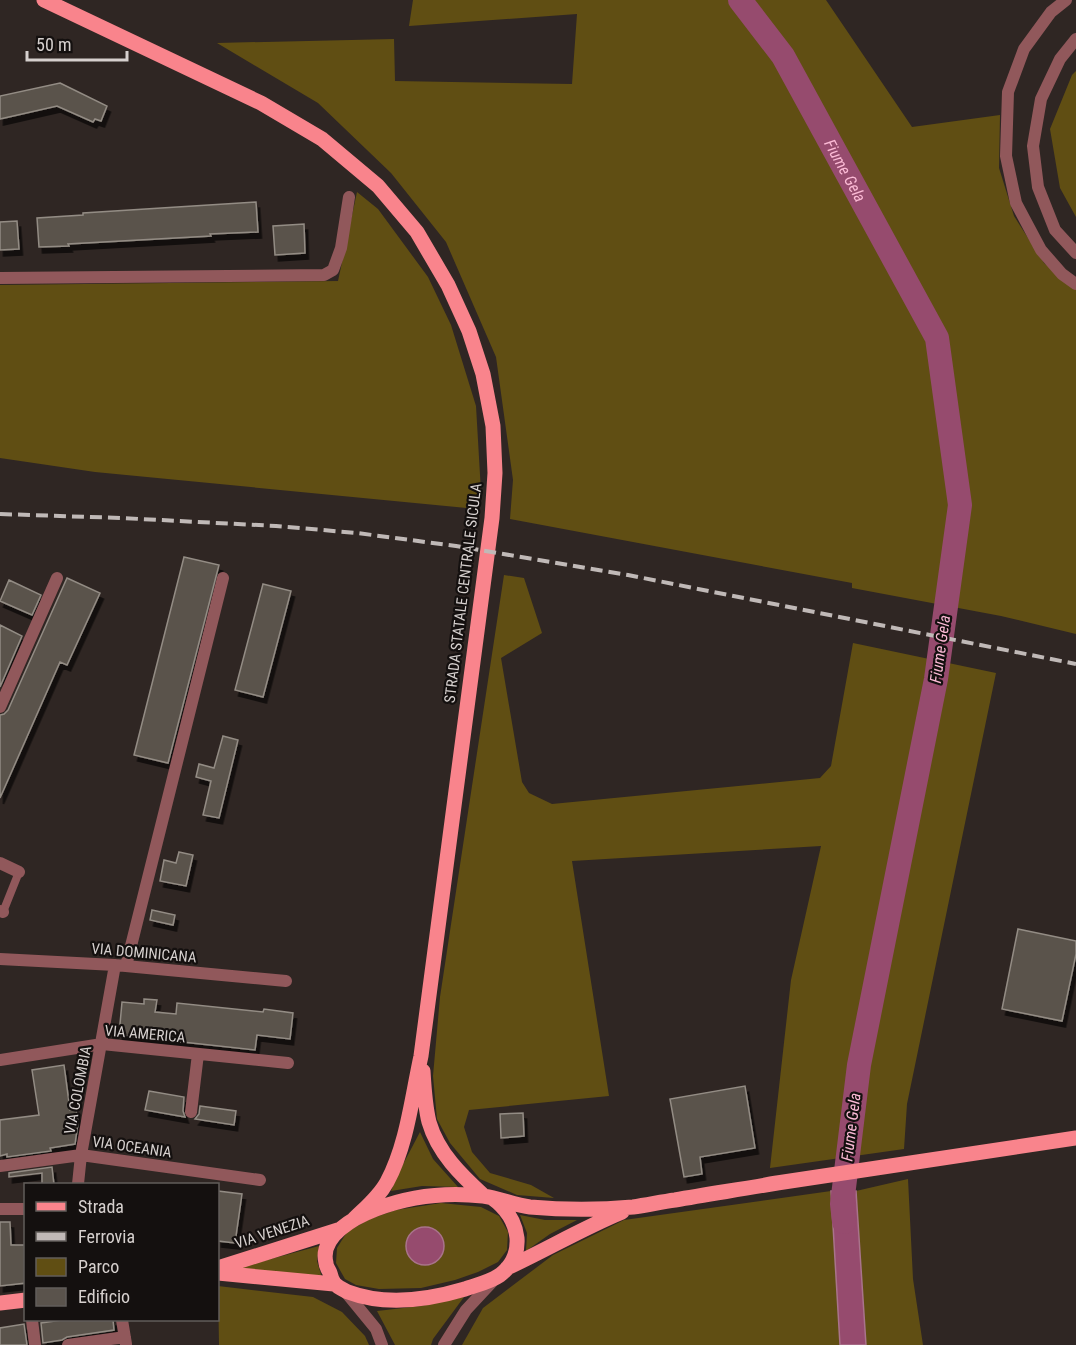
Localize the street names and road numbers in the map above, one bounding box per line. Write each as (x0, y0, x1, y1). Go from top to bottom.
street label: STRADA STATALE CENTRALE SICULA (441, 482, 485, 704)
street label: VIA DOMINICANA (91, 939, 198, 967)
street label: VIA AMERICA (104, 1022, 186, 1047)
street label: VIA COLOMBIA (61, 1044, 95, 1136)
street label: VIA OCEANIA (91, 1133, 173, 1162)
street label: VIA VENEZIA (232, 1211, 312, 1253)

